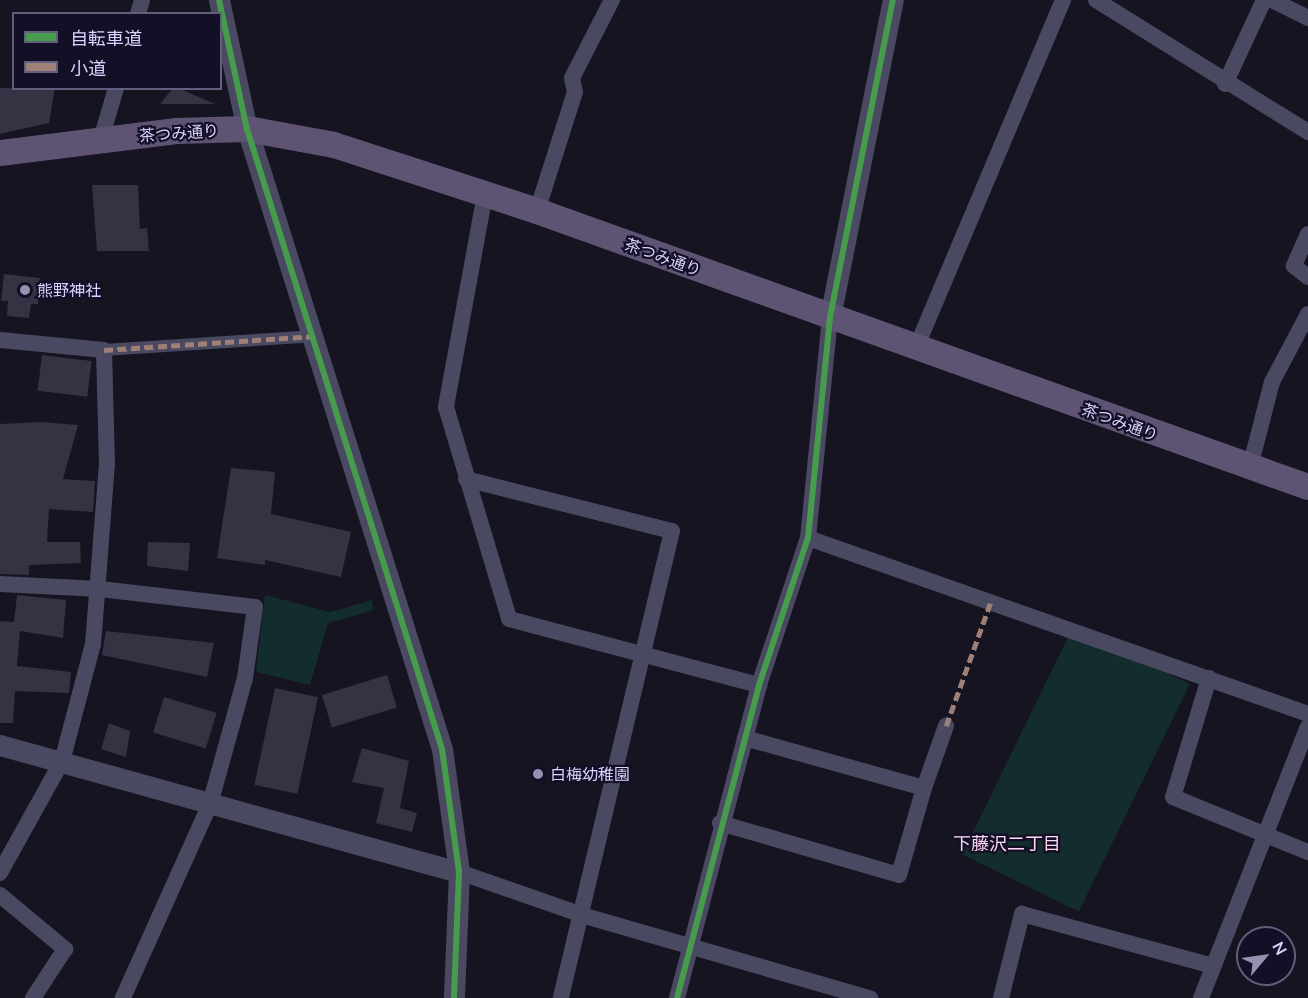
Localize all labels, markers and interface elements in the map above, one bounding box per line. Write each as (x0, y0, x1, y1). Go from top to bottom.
legend (12, 12, 222, 90)
text: 自転車道 (70, 27, 142, 50)
text: 小道 (70, 57, 106, 80)
street label: 茶つみ通り (138, 121, 220, 145)
street label: 茶つみ通り (622, 234, 704, 280)
place label: 熊野神社 (37, 280, 101, 300)
marker: 熊野神社 (18, 283, 32, 297)
street label: 茶つみ通り (1079, 399, 1161, 445)
place label: 白梅幼稚園 (550, 764, 630, 784)
marker: 白梅幼稚園 (531, 767, 545, 781)
district label: 下藤沢二丁目 (953, 833, 1061, 855)
north arrow (1236, 926, 1296, 986)
text: N (1268, 938, 1292, 958)

